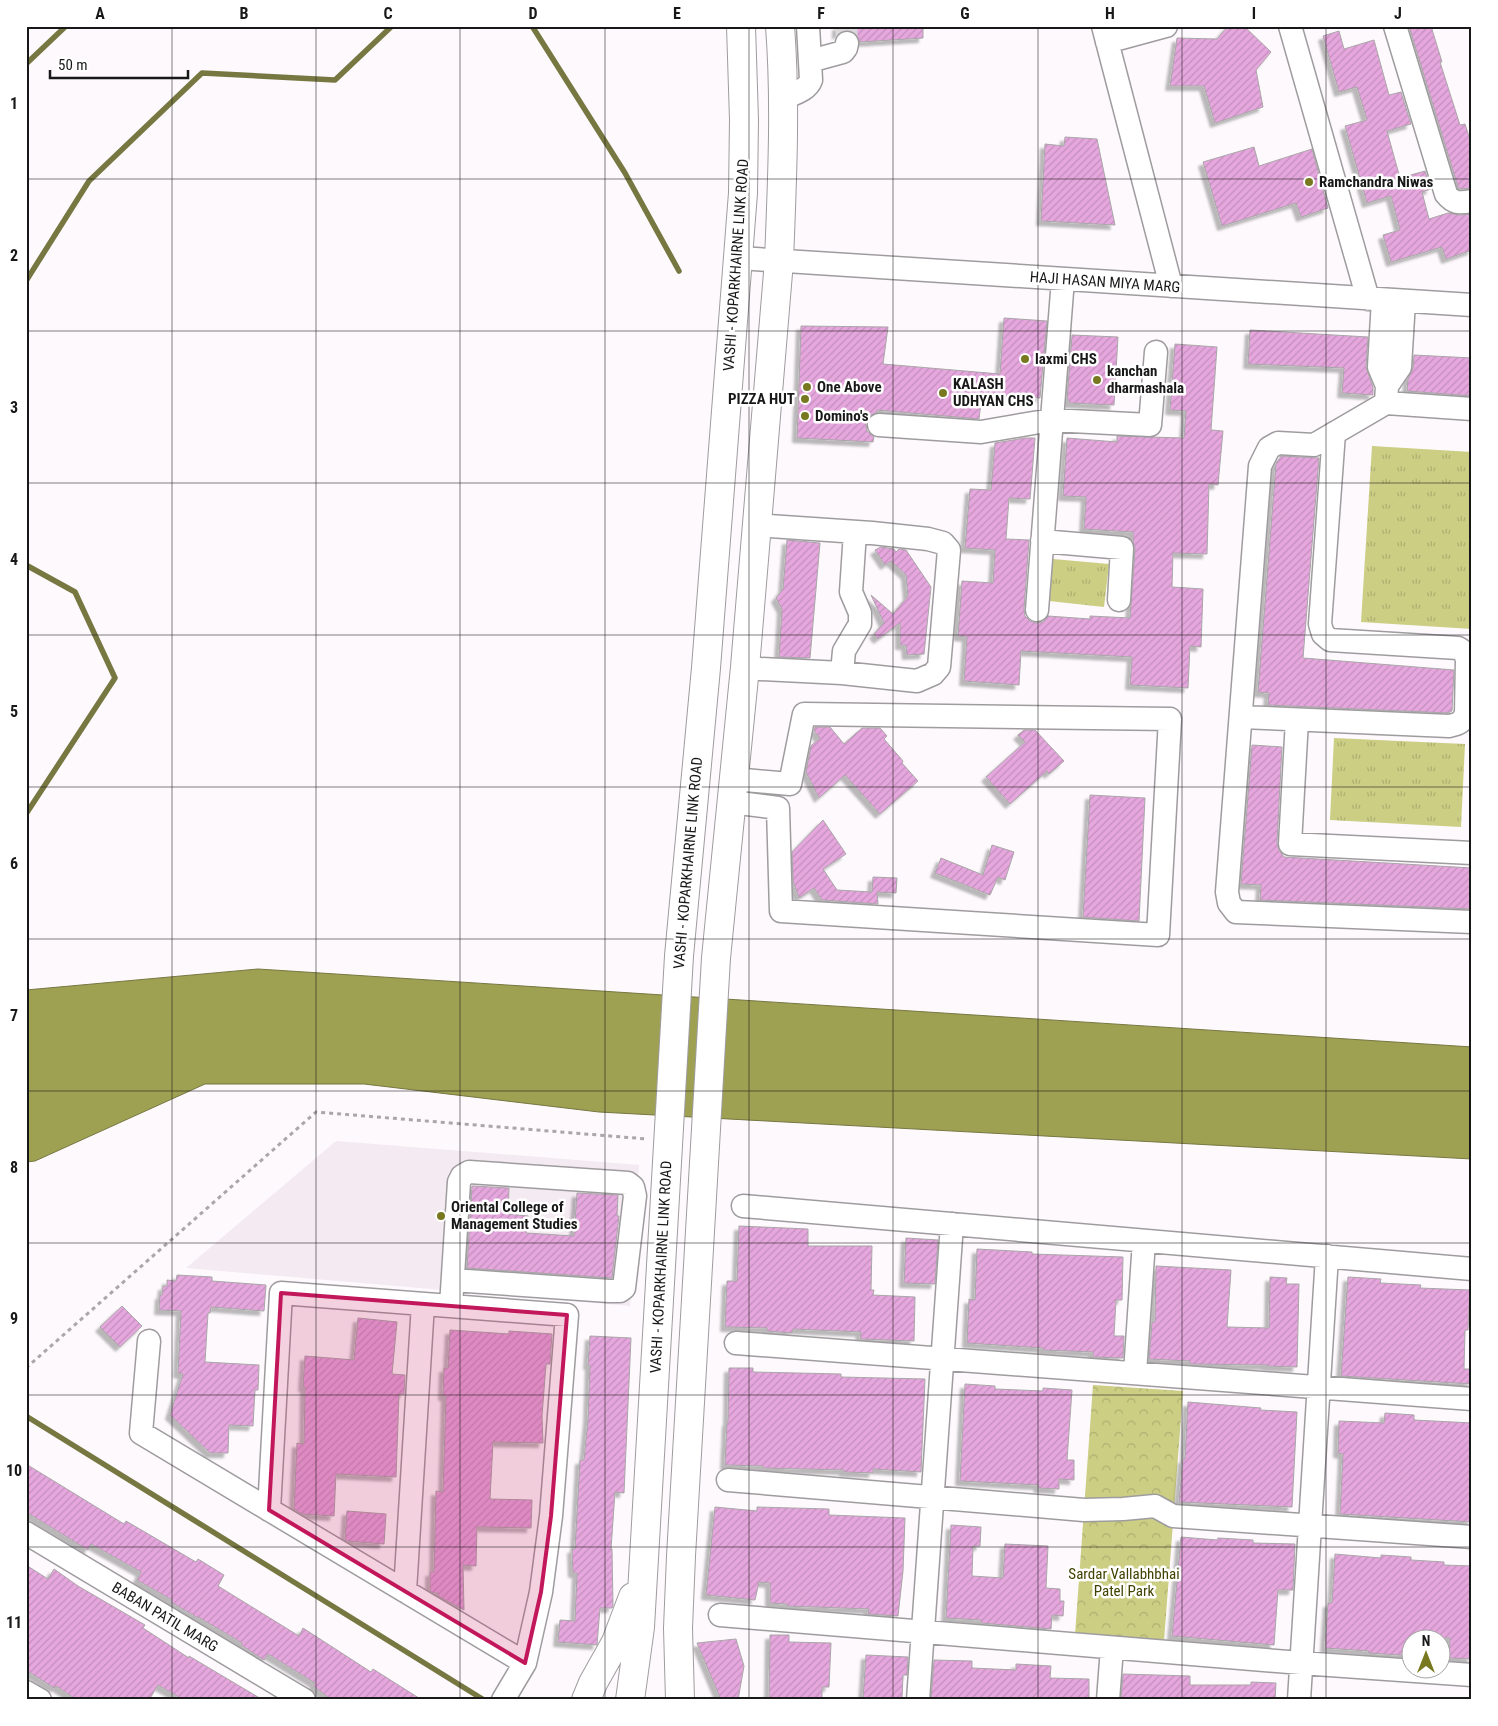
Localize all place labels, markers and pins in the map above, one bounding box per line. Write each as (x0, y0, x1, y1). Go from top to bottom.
place label: Ramchandra Niwas (1319, 173, 1433, 191)
marker: Ramchandra Niwas (1303, 176, 1315, 188)
place label: laxmi CHS (1035, 350, 1097, 368)
marker: laxmi CHS (1019, 353, 1031, 365)
place label: kanchan dharmashala (1107, 362, 1184, 397)
marker: kanchan dharmashala (1091, 374, 1103, 386)
place label: KALASH UDHYAN CHS (953, 375, 1034, 410)
place label: One Above (817, 378, 882, 396)
marker: One Above (801, 381, 813, 393)
marker: KALASH UDHYAN CHS (937, 387, 949, 399)
place label: PIZZA HUT (728, 390, 795, 408)
marker: PIZZA HUT (799, 393, 811, 405)
place label: Domino's (815, 407, 869, 425)
marker: Domino's (799, 410, 811, 422)
place label: Oriental College of Management Studies (451, 1198, 578, 1233)
marker: Oriental College of Management Studies (435, 1210, 447, 1222)

